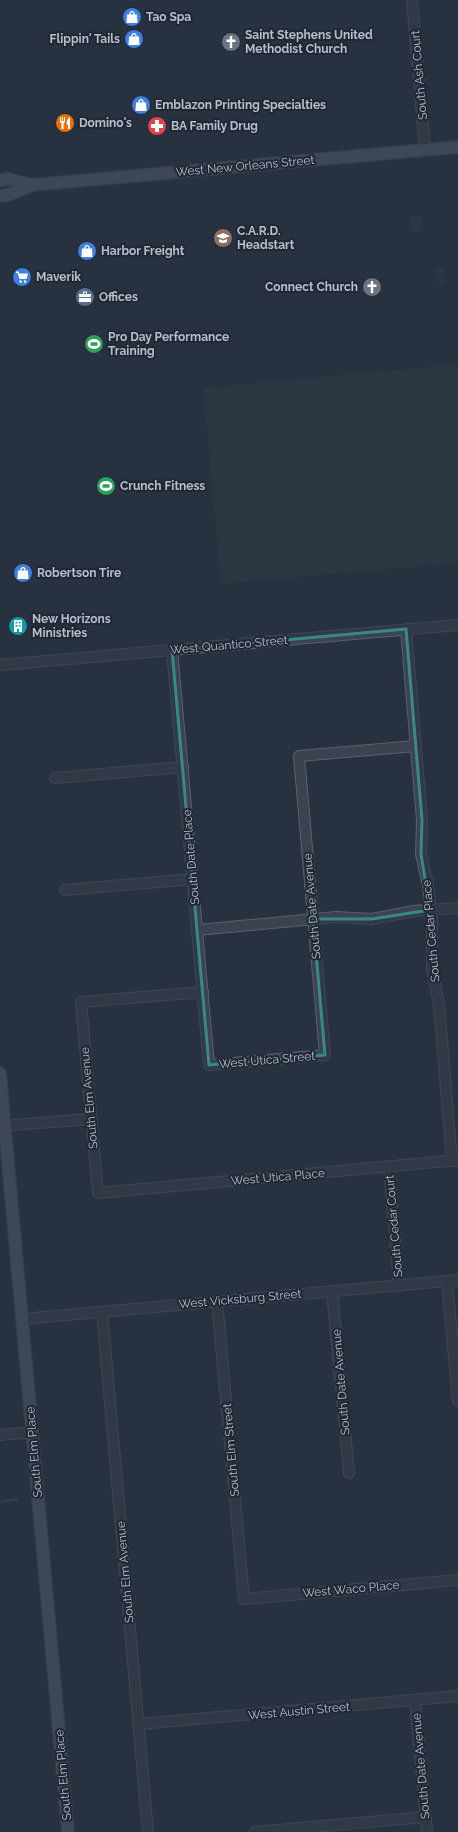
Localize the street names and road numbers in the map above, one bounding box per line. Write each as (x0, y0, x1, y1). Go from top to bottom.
street label: South Ash Court (408, 30, 430, 120)
street label: West New Orleans Street (175, 153, 315, 179)
street label: West Quantico Street (170, 633, 288, 657)
street label: South Date Place (180, 809, 202, 905)
street label: South Date Avenue (300, 852, 324, 960)
street label: South Cedar Place (420, 879, 442, 983)
street label: South Elm Avenue (78, 1047, 100, 1149)
street label: West Utica Street (218, 1049, 316, 1071)
street label: West Utica Place (230, 1166, 326, 1188)
street label: South Cedar Court (383, 1174, 405, 1278)
street label: West Vicksburg Street (178, 1287, 302, 1311)
street label: South Date Avenue (329, 1328, 353, 1436)
street label: South Elm Street (220, 1403, 242, 1497)
street label: South Elm Place (23, 1406, 45, 1498)
street label: South Elm Avenue (114, 1521, 136, 1623)
street label: West Waco Place (302, 1578, 400, 1600)
street label: West Austin Street (247, 1700, 351, 1722)
street label: South Date Avenue (409, 1712, 433, 1820)
street label: South Elm Place (52, 1729, 74, 1821)

